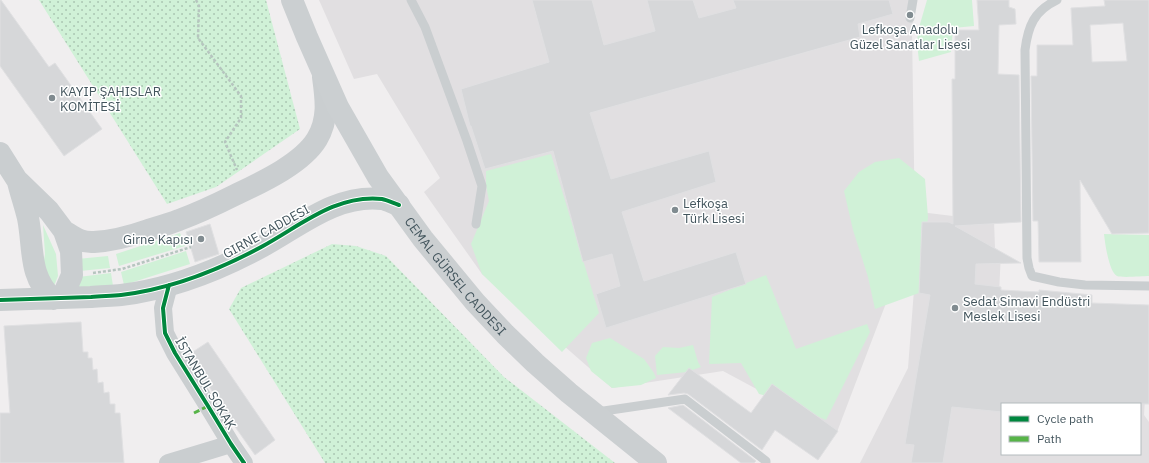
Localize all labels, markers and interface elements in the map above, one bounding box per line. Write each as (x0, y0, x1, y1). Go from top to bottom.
marker: Lefkoşa Anadolu Güzel Sanatlar Lisesi (905, 10, 915, 20)
place label: Lefkoşa Anadolu Güzel Sanatlar Lisesi (850, 21, 970, 53)
place label: KAYIP ŞAHISLAR KOMİTESİ (60, 83, 161, 115)
marker: KAYIP ŞAHISLAR KOMİTESİ (47, 93, 57, 103)
place label: Lefkoşa Türk Lisesi (683, 195, 745, 227)
street label: GIRNE CADDESI (220, 201, 313, 262)
marker: Lefkoşa Türk Lisesi (670, 205, 680, 215)
street label: CEMAL GÜRSEL CADDESI (401, 214, 510, 339)
place label: Girne Kapısı (123, 231, 193, 248)
marker: Girne Kapısı (196, 234, 206, 244)
place label: Sedat Simavi Endüstri Meslek Lisesi (963, 293, 1090, 325)
marker: Sedat Simavi Endüstri Meslek Lisesi (950, 303, 960, 313)
street label: İSTANBUL SOKAK (171, 334, 240, 433)
legend (1001, 403, 1141, 455)
text: Cycle path (1037, 411, 1094, 426)
text: Path (1037, 431, 1062, 446)

